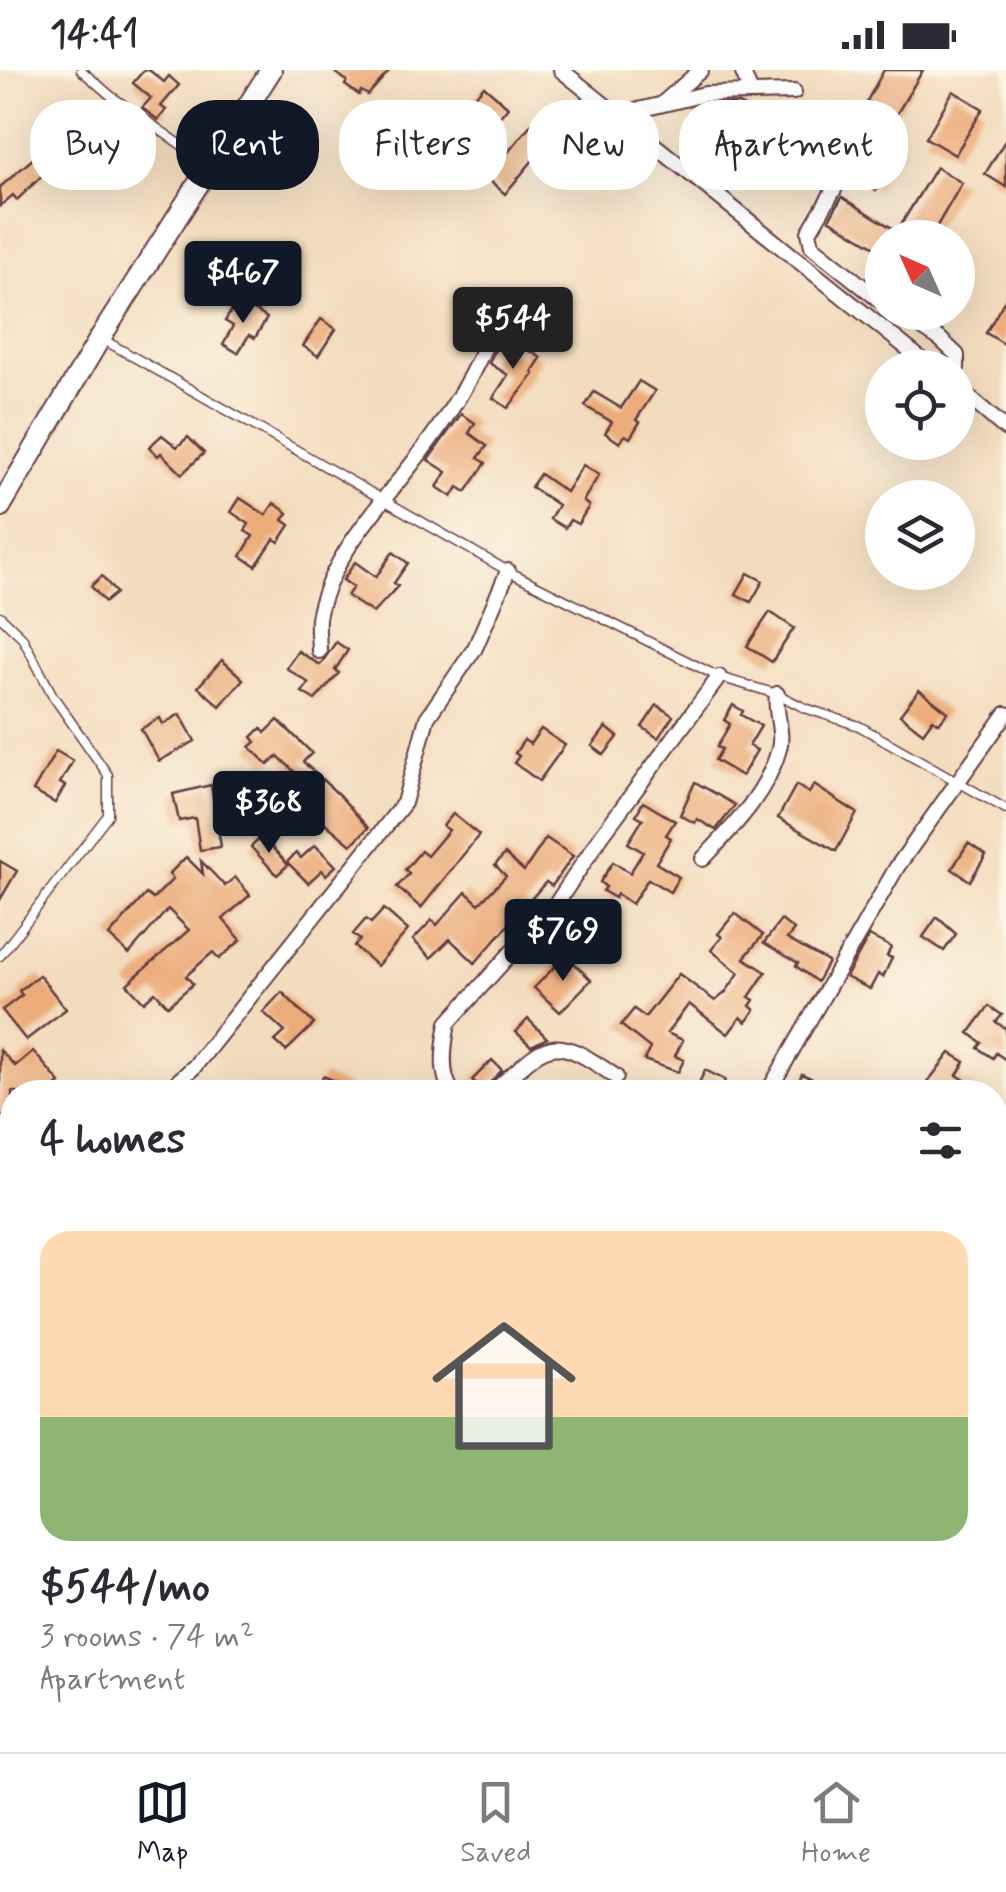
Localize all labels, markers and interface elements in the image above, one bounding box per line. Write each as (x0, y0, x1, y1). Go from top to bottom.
text: 14:41 (50, 11, 139, 60)
chip: Buy (30, 100, 156, 190)
chip: Rent (176, 100, 319, 190)
chip: Filters (339, 100, 507, 190)
chip: New (527, 100, 659, 190)
chip: Apartment (679, 100, 908, 190)
north arrow (865, 220, 975, 330)
map controls (865, 220, 975, 590)
pin: $467 (184, 241, 302, 326)
text: $467 (206, 252, 280, 294)
pin: $544 (454, 287, 572, 372)
text: $544 (475, 298, 551, 340)
button: locate (865, 350, 975, 460)
button: layers (865, 480, 975, 590)
pin: $368 (210, 771, 328, 856)
text: $368 (235, 782, 303, 824)
pin: $769 (504, 899, 622, 984)
text: $769 (527, 910, 599, 952)
text: 4 homes (40, 1113, 186, 1168)
icon: filters (913, 1113, 968, 1168)
icon: home (414, 1296, 594, 1476)
text: $544/mo (40, 1561, 210, 1616)
text: 3 rooms · 74 m² (40, 1616, 254, 1658)
text: Apartment (40, 1658, 185, 1700)
tab: Map (135, 1775, 190, 1872)
tab: Saved (460, 1775, 531, 1872)
tab: Home (801, 1775, 871, 1872)

